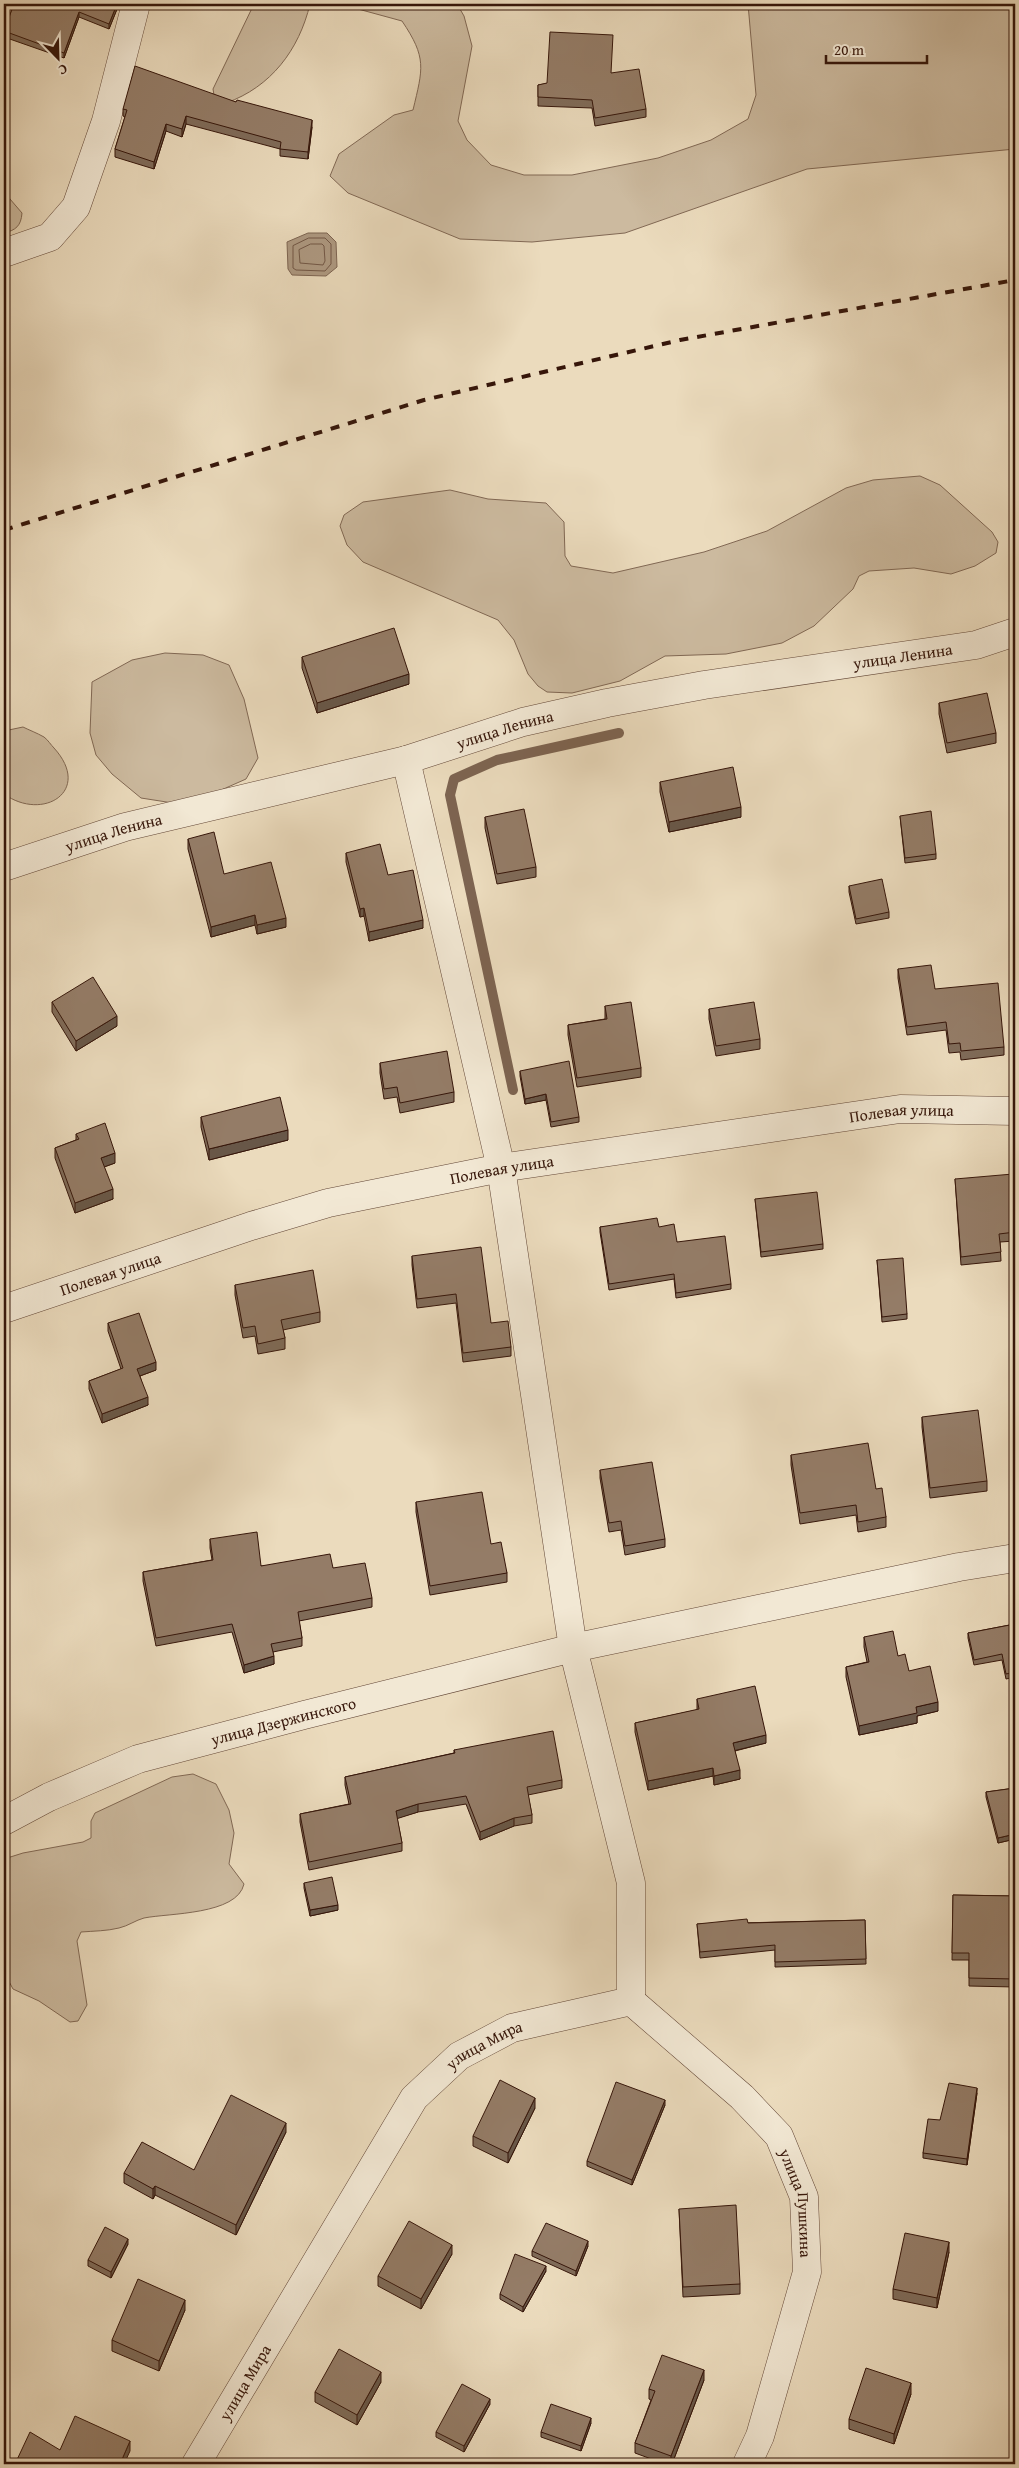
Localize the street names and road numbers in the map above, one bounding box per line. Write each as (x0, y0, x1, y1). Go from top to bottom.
street label: улица Ленина (850, 637, 954, 675)
street label: улица Ленина (452, 703, 556, 755)
street label: улица Ленина (61, 807, 165, 858)
street label: Полевая улица (847, 1097, 954, 1128)
street label: Полевая улица (448, 1148, 556, 1190)
street label: Полевая улица (57, 1245, 164, 1301)
street label: улица Дзержинского (207, 1691, 358, 1751)
street label: улица Мира (439, 2014, 525, 2076)
street label: улица Пушкина (773, 2144, 818, 2258)
street label: улица Мира (212, 2339, 277, 2426)

